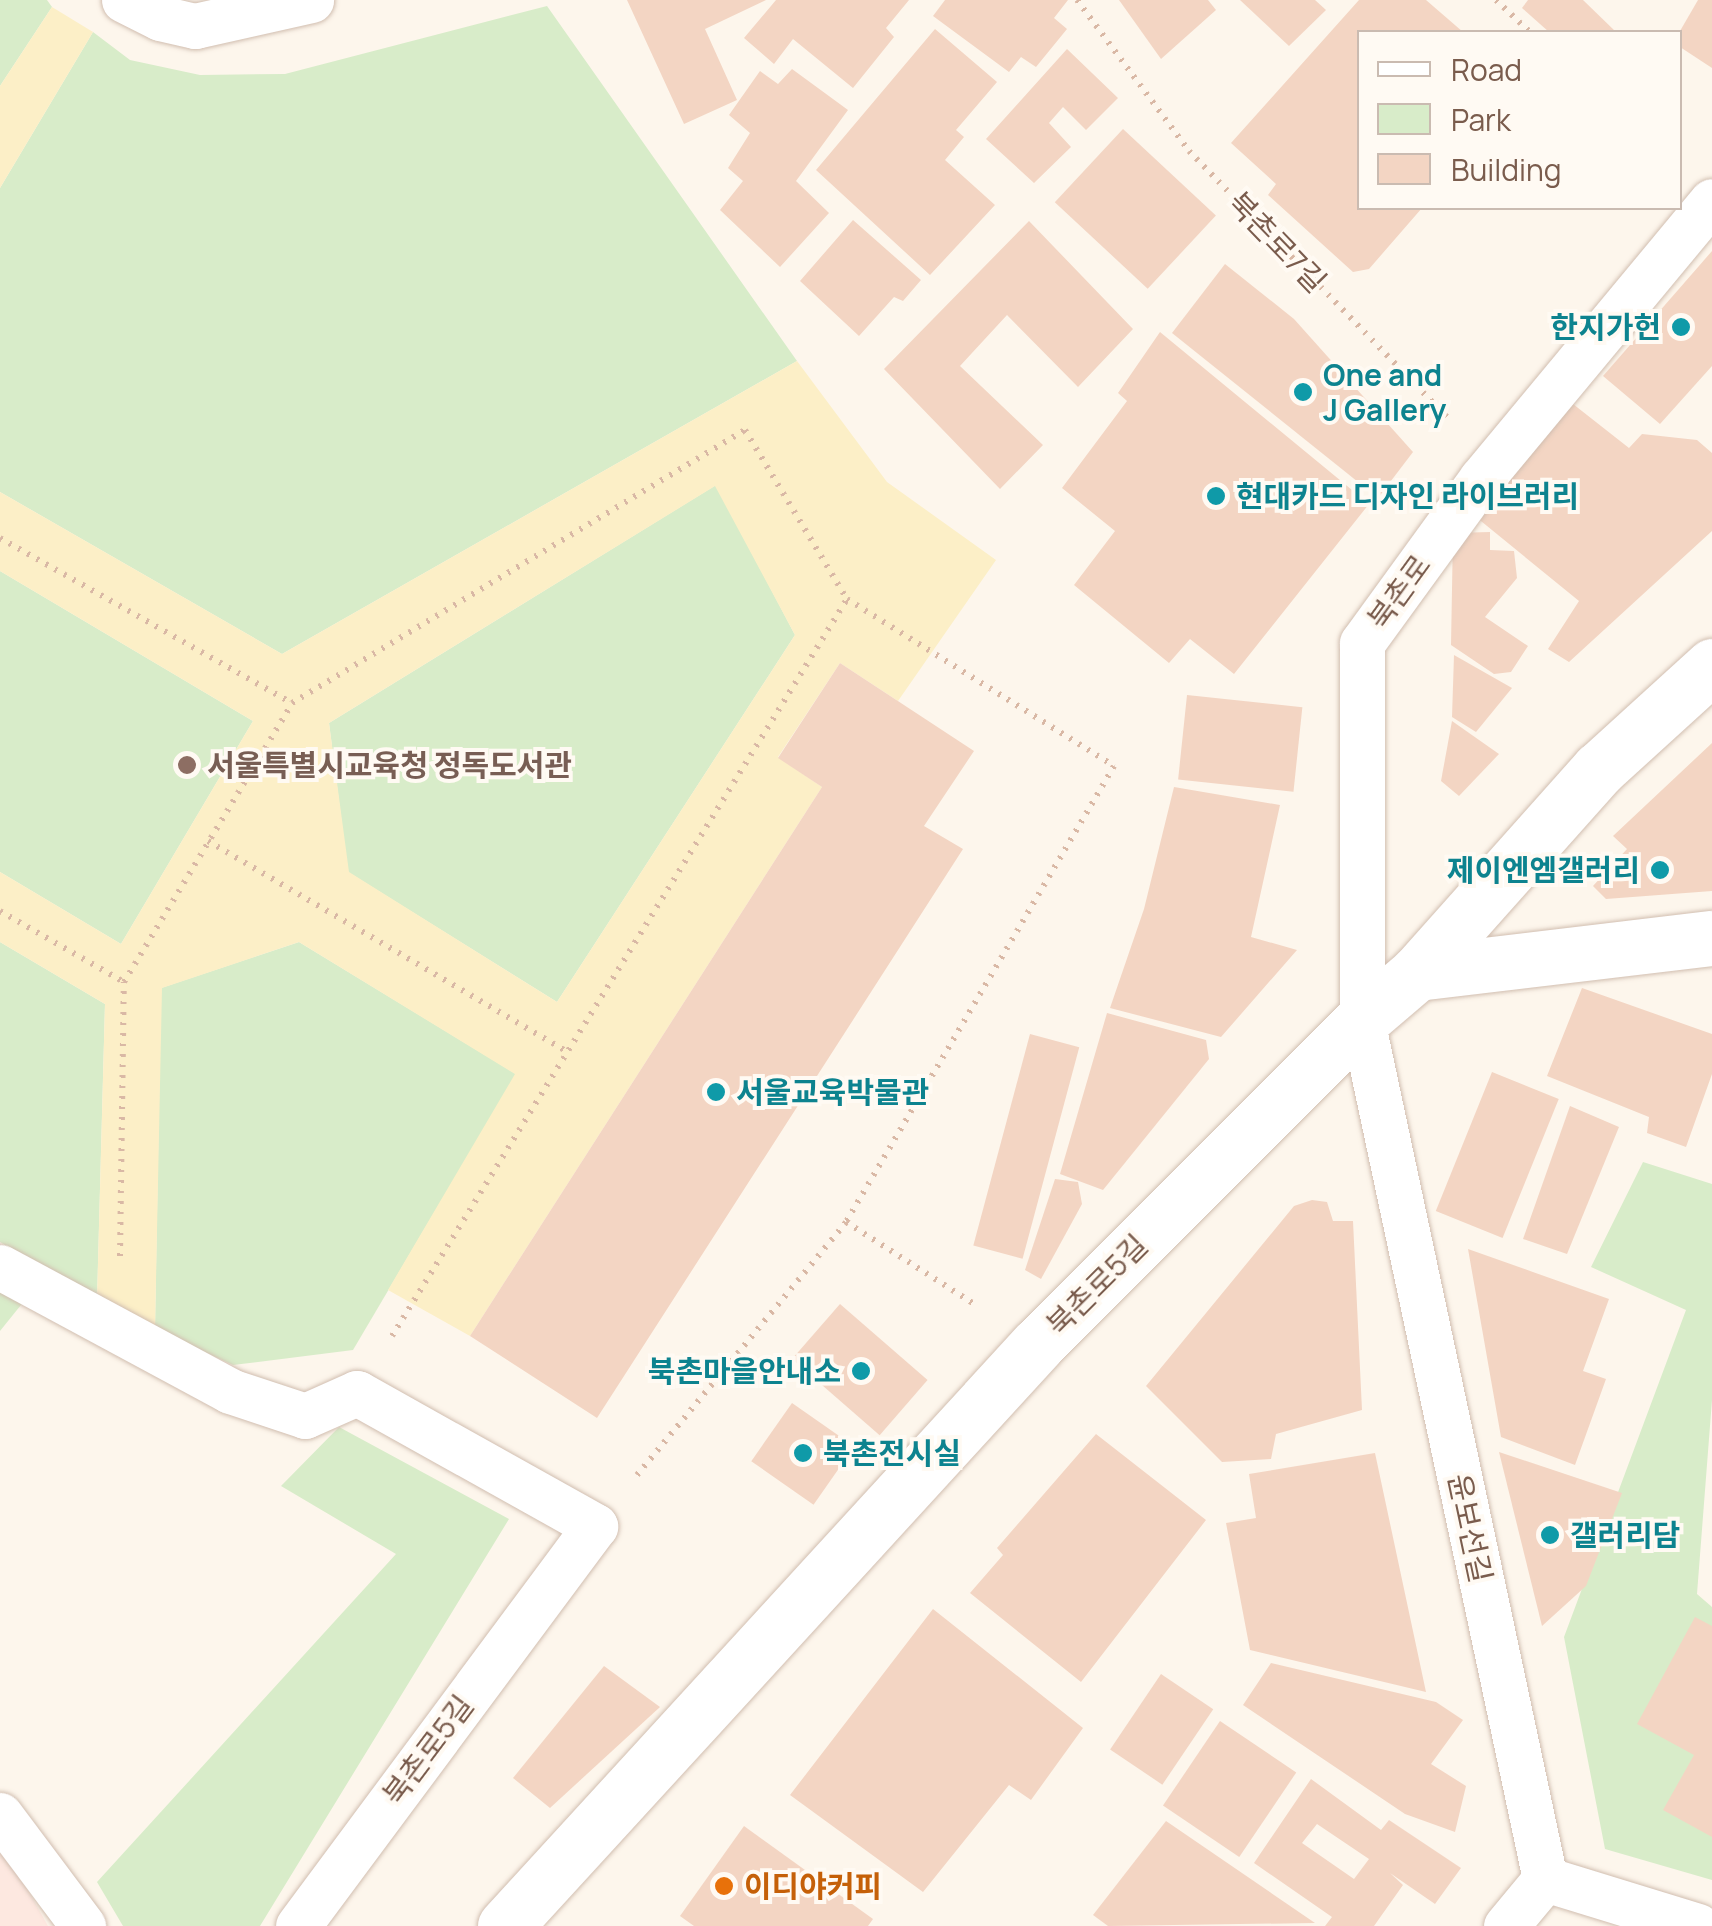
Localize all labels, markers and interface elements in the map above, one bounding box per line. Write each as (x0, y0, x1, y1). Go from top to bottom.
legend (1357, 30, 1682, 210)
text: Road (1451, 49, 1522, 90)
text: Park (1451, 99, 1511, 140)
text: Building (1451, 149, 1562, 190)
street label: 북촌로7길 (1220, 184, 1334, 300)
place label: 한지가헌 (1551, 309, 1661, 345)
marker: 한지가헌 (1670, 316, 1692, 338)
place label: One and J Gallery (1323, 357, 1446, 428)
marker: One and J Gallery (1292, 381, 1314, 403)
place label: 현대카드 디자인 라이브러리 (1236, 478, 1579, 514)
marker: 현대카드 디자인 라이브러리 (1205, 485, 1227, 507)
street label: 북촌로 (1360, 548, 1438, 636)
place label: 서울특별시교육청 정독도서관 (207, 747, 572, 783)
marker: 서울특별시교육청 정독도서관 (176, 754, 198, 776)
place label: 제이엔엠갤러리 (1447, 852, 1640, 888)
marker: 제이엔엠갤러리 (1649, 859, 1671, 881)
place label: 서울교육박물관 (736, 1074, 929, 1110)
marker: 서울교육박물관 (705, 1081, 727, 1103)
street label: 북촌로5길 (1039, 1227, 1155, 1343)
place label: 북촌마을안내소 (648, 1353, 841, 1389)
marker: 북촌마을안내소 (850, 1360, 872, 1382)
place label: 북촌전시실 (823, 1435, 961, 1471)
marker: 북촌전시실 (792, 1442, 814, 1464)
street label: 윤보선길 (1441, 1470, 1499, 1586)
place label: 갤러리담 (1570, 1517, 1680, 1553)
marker: 갤러리담 (1539, 1524, 1561, 1546)
street label: 북촌로5길 (375, 1688, 481, 1812)
place label: 이디야커피 (744, 1868, 882, 1904)
marker: 이디야커피 (713, 1875, 735, 1897)

